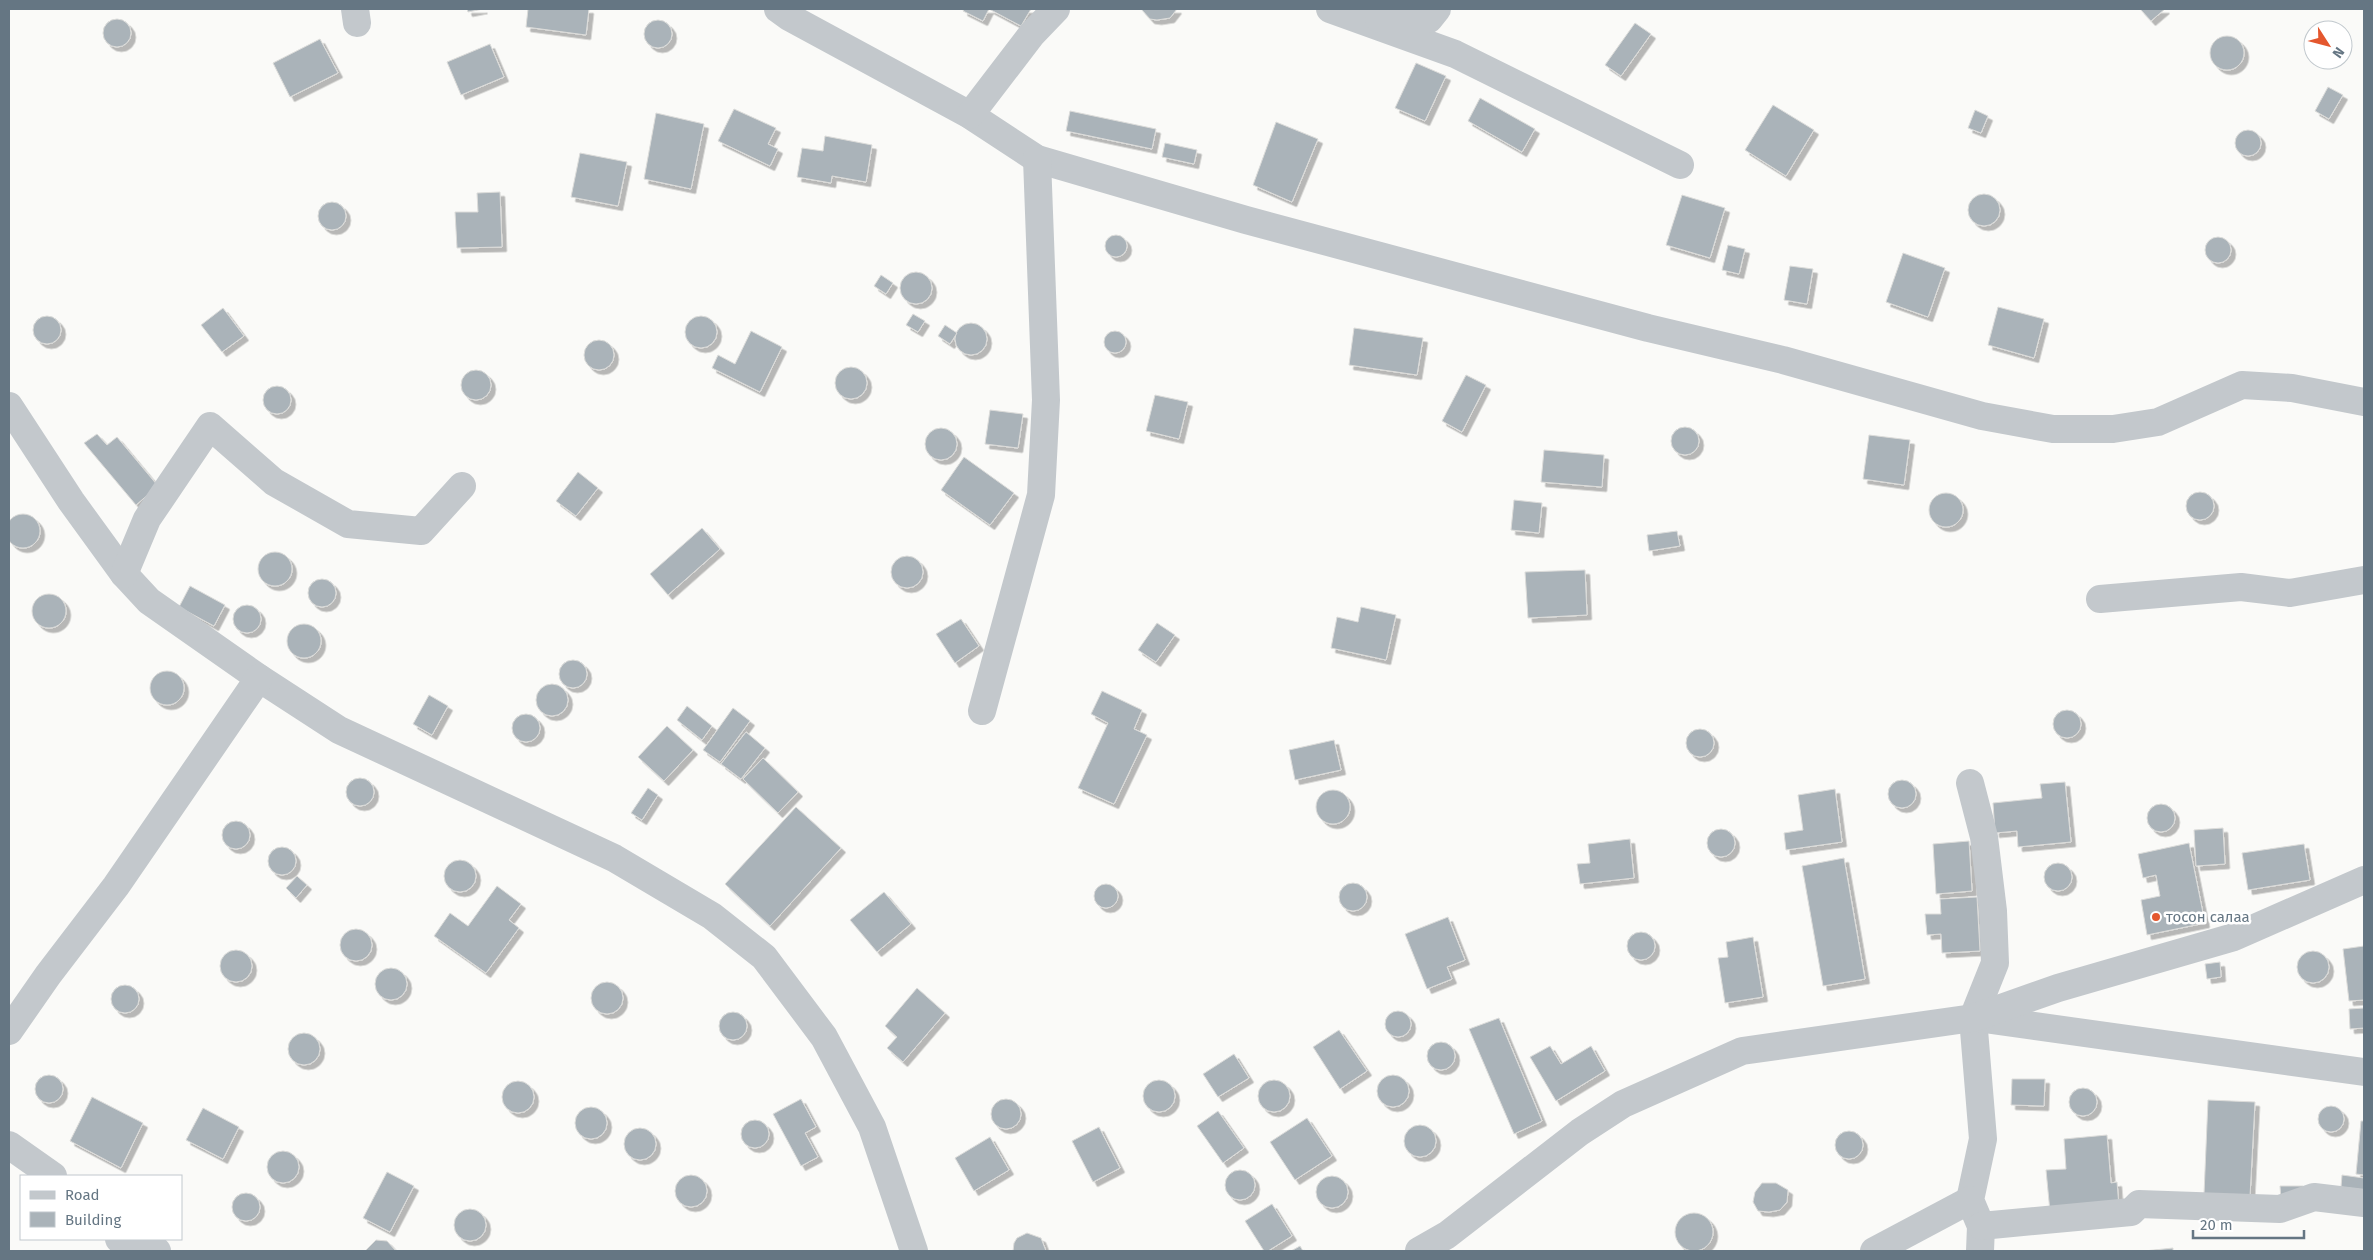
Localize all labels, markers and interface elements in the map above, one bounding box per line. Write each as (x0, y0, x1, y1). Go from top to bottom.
north arrow (2303, 20, 2353, 70)
text: N (2329, 44, 2348, 61)
place label: тосон салаа (2166, 908, 2250, 926)
marker: тосон салаа (2150, 911, 2162, 923)
legend (20, 1175, 182, 1240)
text: Road (65, 1186, 100, 1204)
scale bar (2193, 1208, 2304, 1240)
text: Building (65, 1211, 121, 1229)
text: 20 m (2200, 1216, 2233, 1234)

